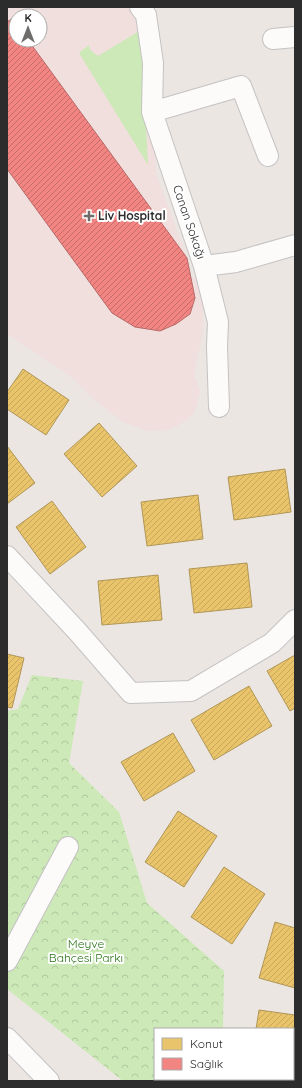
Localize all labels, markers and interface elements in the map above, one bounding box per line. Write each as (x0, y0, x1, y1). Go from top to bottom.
north arrow (8, 8, 48, 48)
text: K (24, 11, 32, 25)
street label: Canan Sokağı (170, 183, 209, 261)
place label: Liv Hospital (98, 208, 166, 223)
marker: Liv Hospital (83, 210, 95, 222)
park label: Meyve Bahçesi Parkı (49, 936, 123, 965)
legend (154, 1028, 294, 1080)
text: Konut (190, 1036, 223, 1051)
text: Sağlık (190, 1056, 223, 1071)

